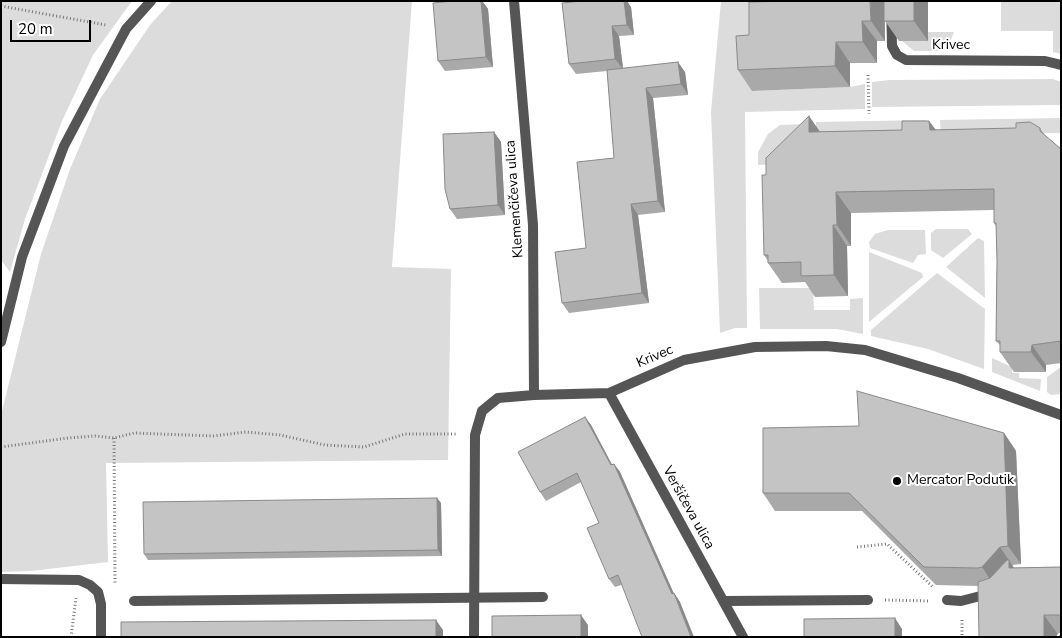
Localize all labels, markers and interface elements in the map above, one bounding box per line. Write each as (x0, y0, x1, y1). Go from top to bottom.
scale bar (12, 10, 94, 42)
text: 20 m (18, 19, 53, 39)
street label: Krivec (932, 38, 970, 54)
street label: Klemenčičeva ulica (502, 139, 528, 259)
street label: Krivec (634, 342, 676, 372)
street label: Veršičeva ulica (658, 464, 718, 552)
place label: Mercator Podutik (907, 473, 1014, 489)
marker: Mercator Podutik (891, 475, 903, 487)

